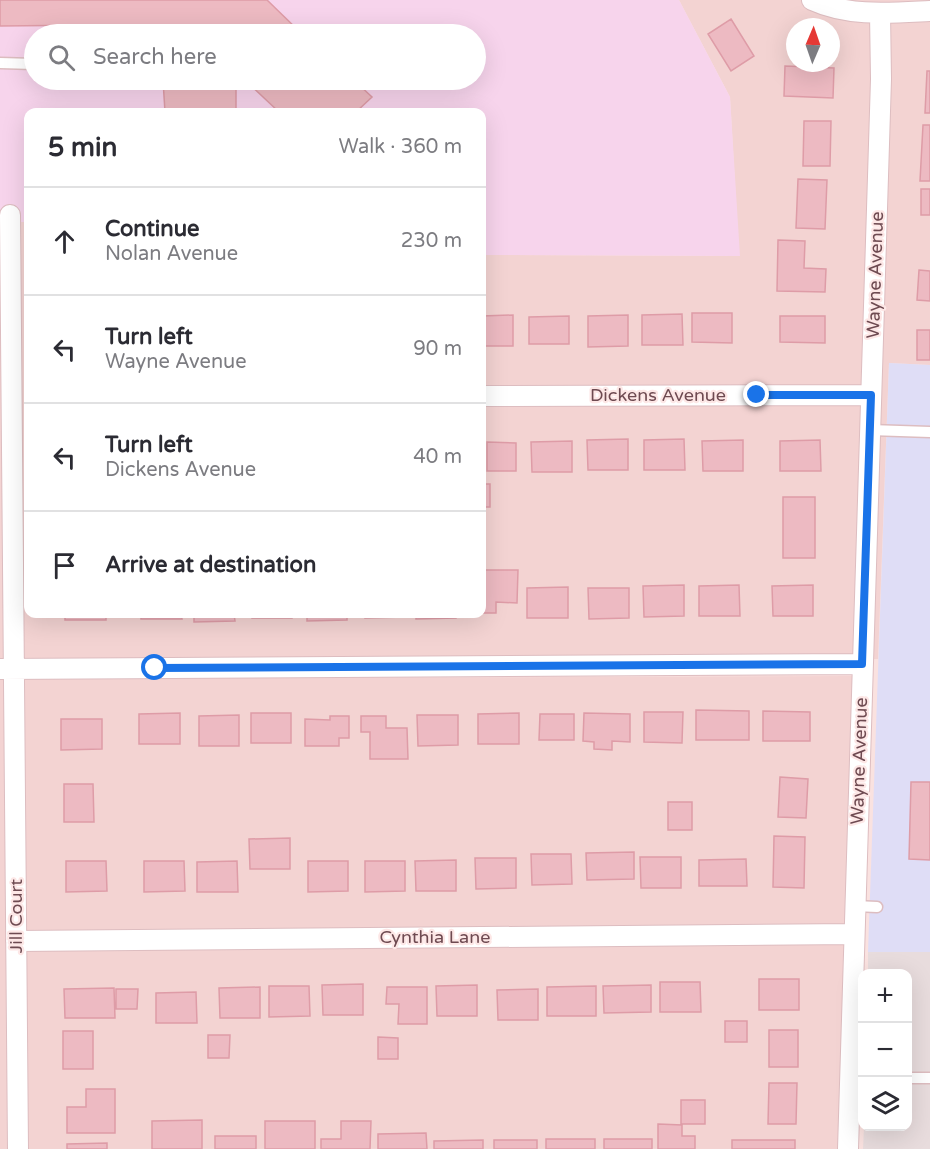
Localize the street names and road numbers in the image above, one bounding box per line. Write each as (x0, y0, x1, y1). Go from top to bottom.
street label: Wayne Avenue (862, 211, 888, 339)
street label: Dickens Avenue (590, 384, 726, 406)
street label: Wayne Avenue (846, 697, 872, 825)
street label: Jill Court (5, 879, 27, 953)
street label: Cynthia Lane (380, 926, 490, 948)

